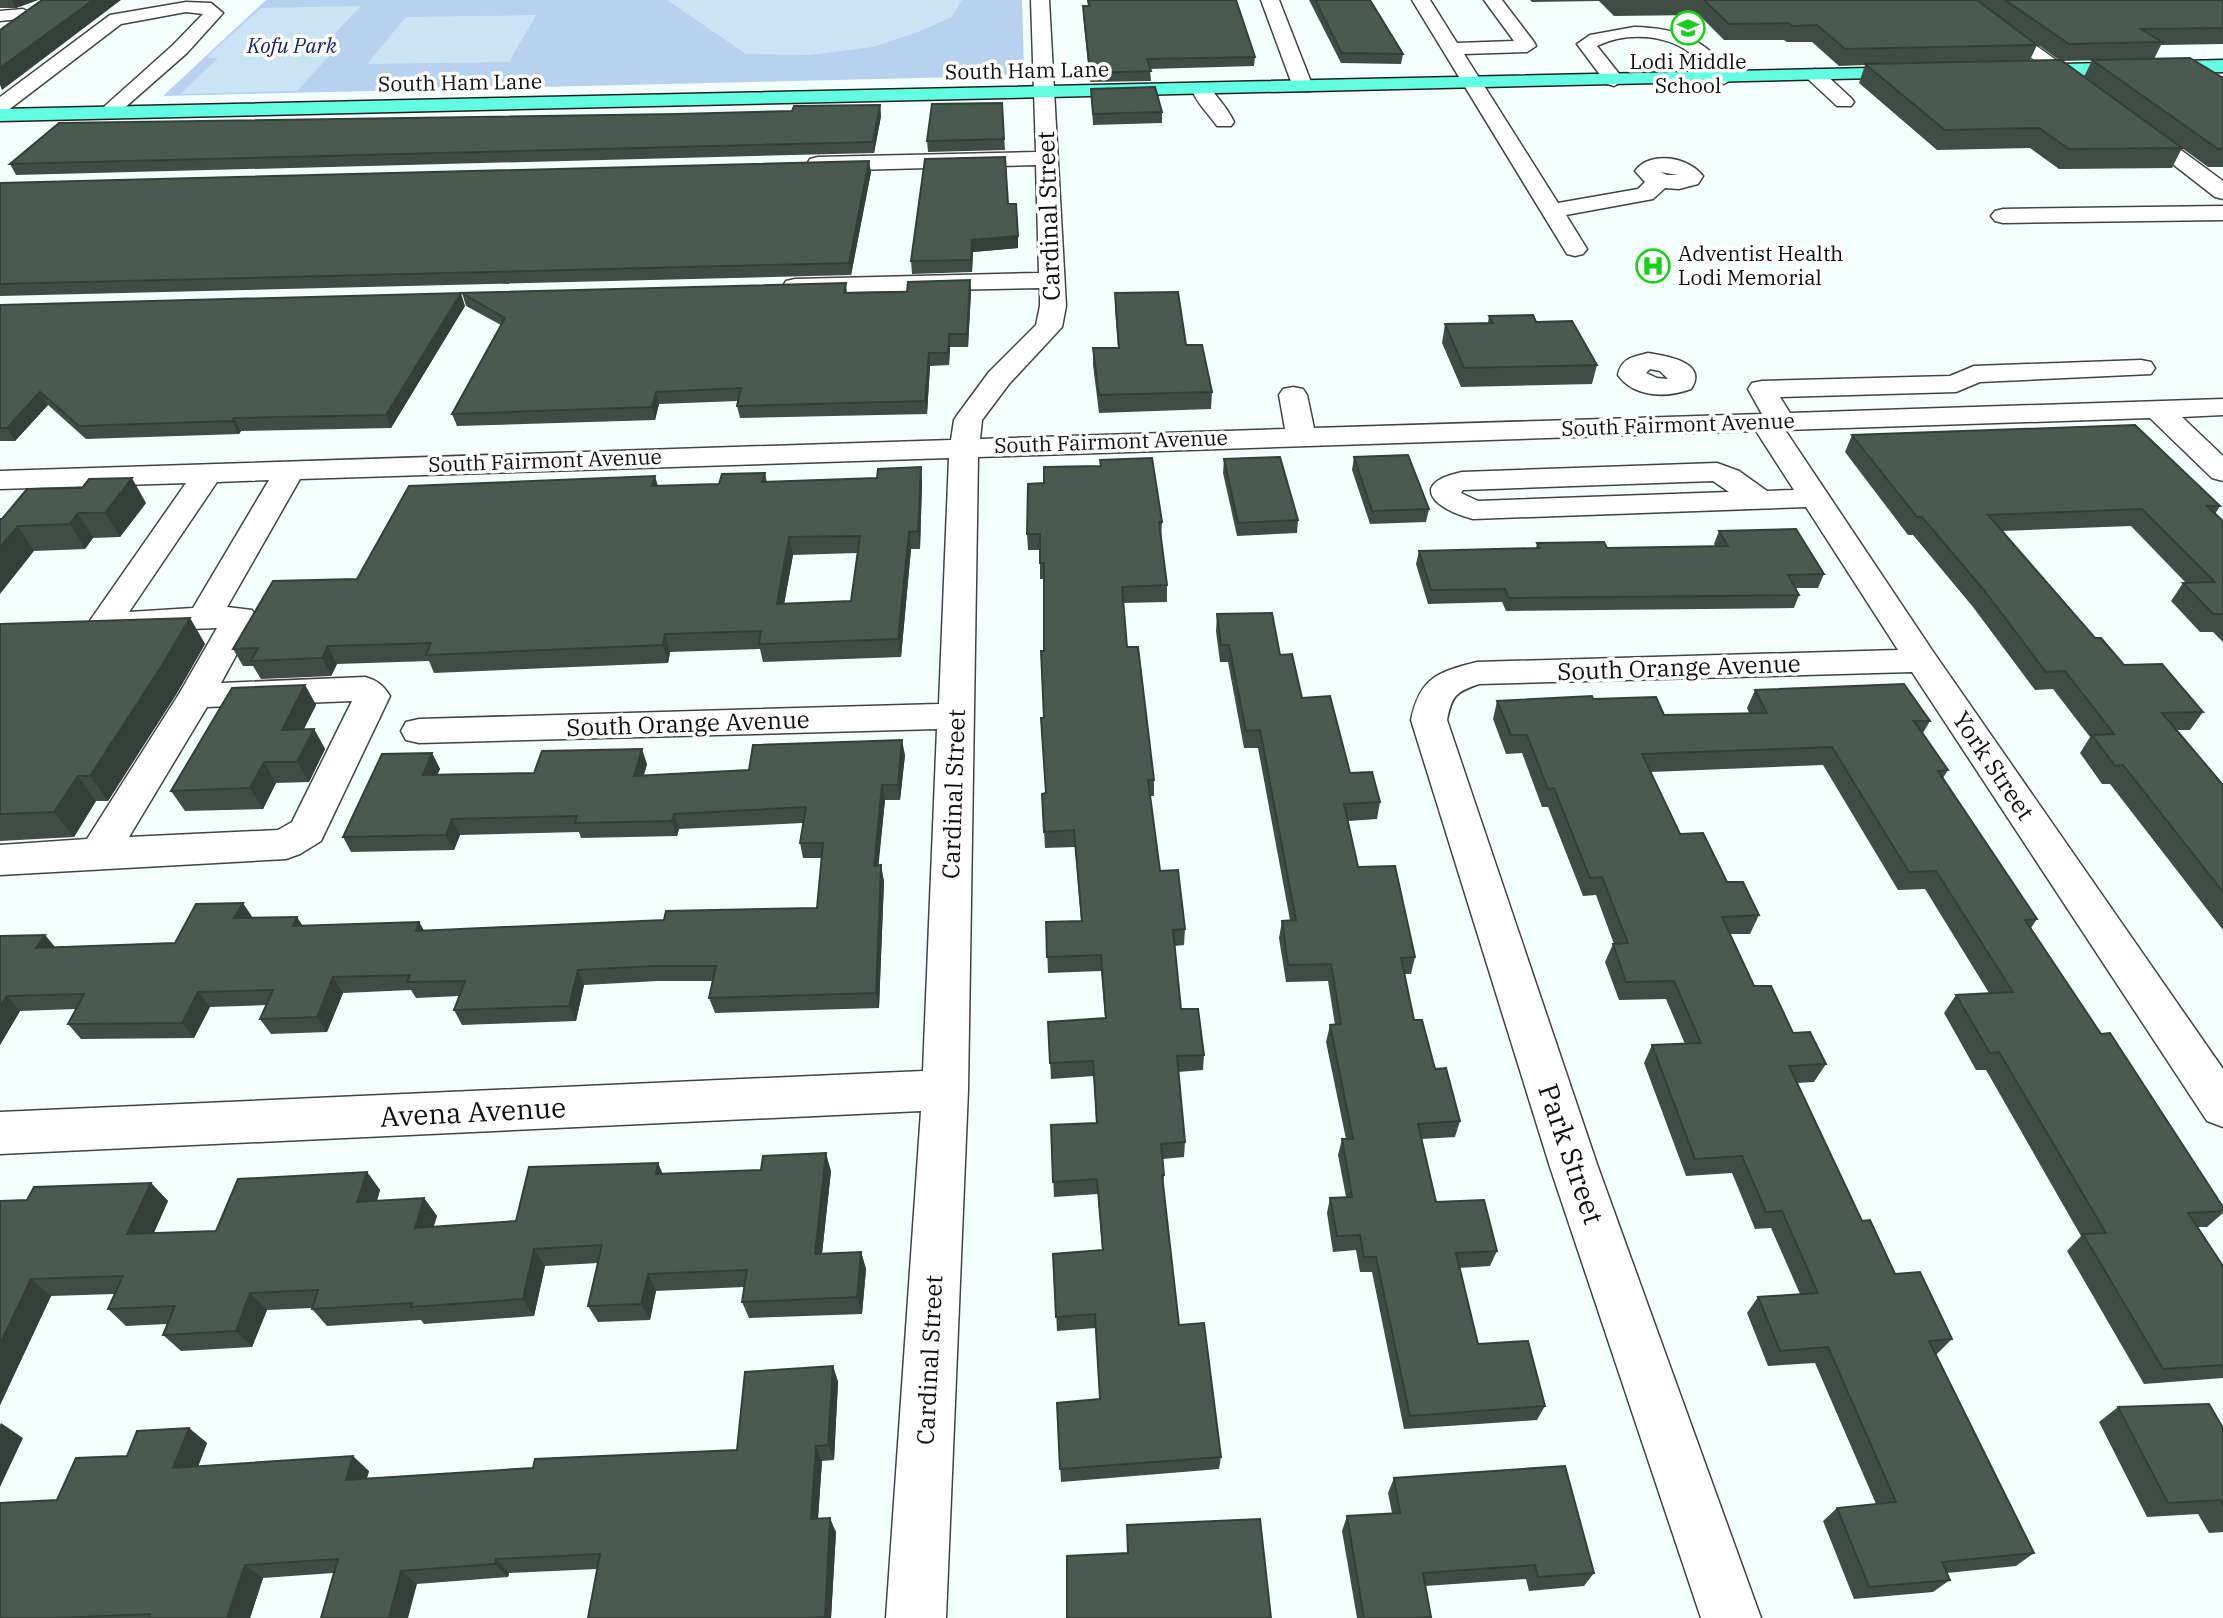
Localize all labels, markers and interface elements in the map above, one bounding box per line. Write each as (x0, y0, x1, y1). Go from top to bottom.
school or university icon: Lodi Middle School (1669, 9, 1707, 47)
park label: Kofu Park (246, 31, 338, 59)
place label: Lodi Middle School (1630, 47, 1746, 99)
street label: South Ham Lane (945, 55, 1109, 85)
street label: South Ham Lane (378, 67, 542, 97)
street label: Cardinal Street (1029, 131, 1067, 301)
place label: Adventist Health Lodi Memorial (1678, 239, 1843, 291)
hospital icon: Adventist Health Lodi Memorial (1634, 247, 1672, 285)
street label: South Fairmont Avenue (1561, 406, 1795, 442)
street label: South Fairmont Avenue (994, 423, 1228, 459)
street label: South Fairmont Avenue (428, 442, 662, 478)
street label: South Orange Avenue (1557, 647, 1801, 687)
street label: South Orange Avenue (566, 703, 810, 743)
street label: York Street (1946, 705, 2042, 826)
street label: Cardinal Street (934, 709, 972, 879)
street label: Park Street (1530, 1079, 1613, 1229)
street label: Avena Avenue (379, 1088, 567, 1135)
street label: Cardinal Street (909, 1274, 949, 1446)

